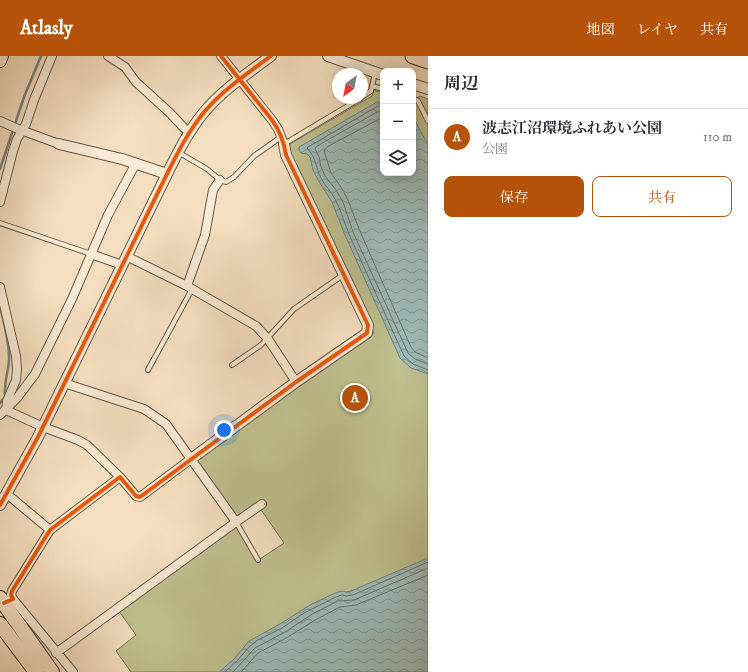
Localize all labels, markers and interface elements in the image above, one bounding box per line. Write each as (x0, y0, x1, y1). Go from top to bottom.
text: Atlasly (20, 17, 73, 40)
text: 地図 (587, 21, 615, 39)
text: レイヤ (637, 21, 678, 39)
text: 共有 (700, 21, 728, 39)
north arrow (332, 68, 368, 104)
map controls (380, 68, 416, 176)
button: + (380, 68, 416, 104)
text: 周辺 (444, 73, 478, 95)
button: − (380, 104, 416, 140)
text: 波志江沼環境ふれあい公園 (482, 119, 662, 138)
text: A (453, 129, 461, 145)
text: 110 m (703, 129, 732, 145)
button: layers (380, 140, 416, 176)
text: 公園 (482, 141, 508, 157)
button: 保存 (444, 176, 584, 217)
button: 共有 (592, 176, 732, 217)
pin: A (342, 383, 368, 413)
your location (214, 420, 234, 440)

